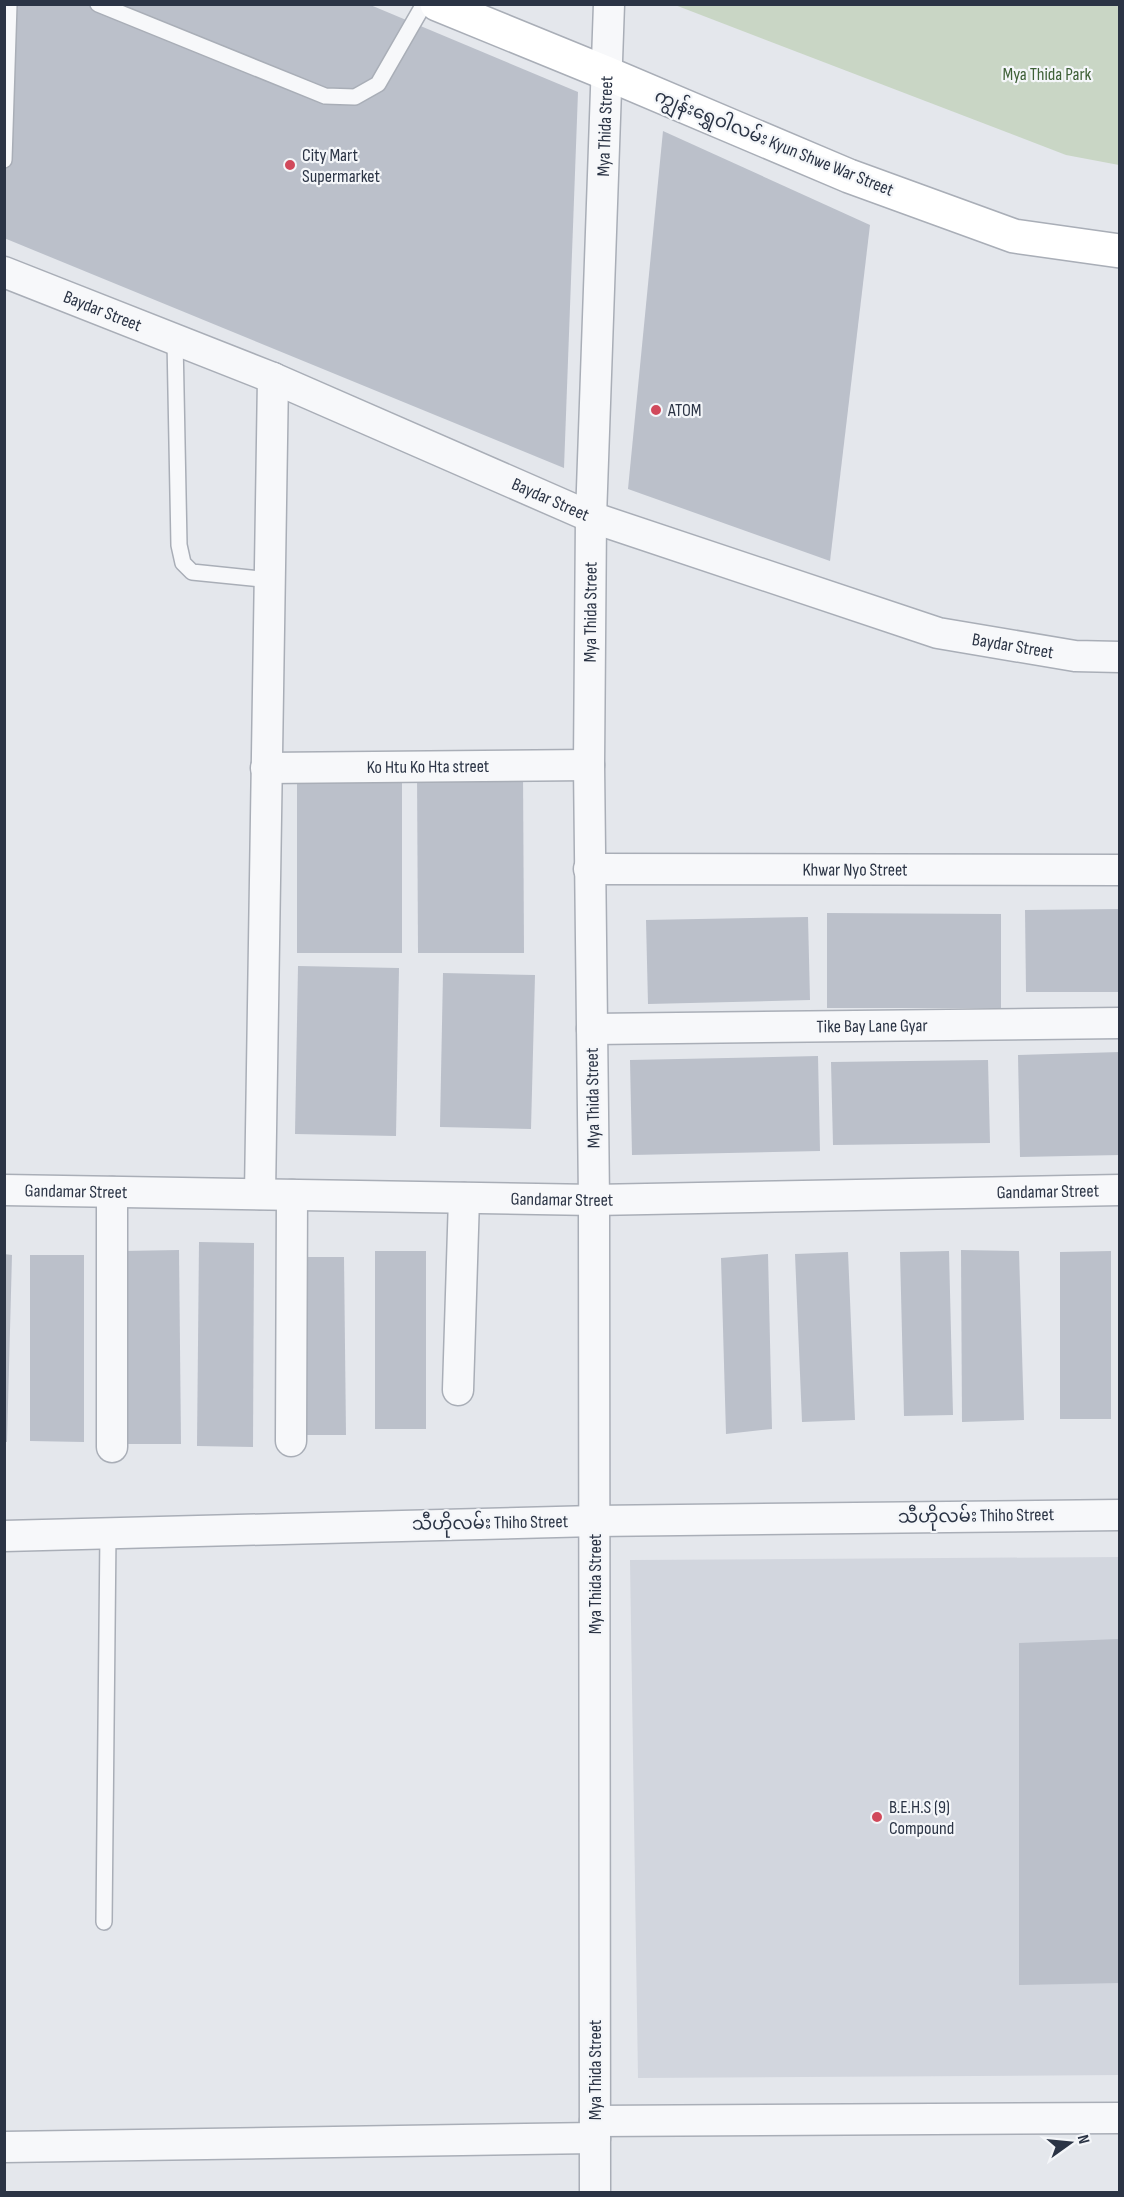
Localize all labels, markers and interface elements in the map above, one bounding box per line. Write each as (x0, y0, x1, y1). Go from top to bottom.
park label: Mya Thida Park (1003, 64, 1092, 85)
street label: Mya Thida Street (592, 75, 617, 177)
street label: ကျွန်းရွှေဝါလမ်း Kyun Shwe War Street (649, 83, 898, 206)
place label: City Mart Supermarket (302, 145, 381, 187)
marker: City Mart Supermarket (283, 158, 297, 172)
street label: Baydar Street (61, 286, 145, 336)
place label: ATOM (667, 400, 702, 421)
marker: ATOM (649, 403, 663, 417)
street label: Baydar Street (509, 473, 593, 526)
street label: Mya Thida Street (579, 561, 601, 663)
street label: Baydar Street (971, 628, 1056, 663)
street label: Ko Htu Ko Hta street (367, 755, 490, 778)
street label: Khwar Nyo Street (802, 859, 908, 880)
street label: Tike Bay Lane Gyar (816, 1015, 928, 1037)
street label: Mya Thida Street (582, 1047, 604, 1148)
street label: Gandamar Street (25, 1180, 128, 1203)
street label: Gandamar Street (996, 1180, 1100, 1203)
street label: Gandamar Street (510, 1188, 614, 1211)
street label: သီဟိုလမ်း Thiho Street (898, 1500, 1055, 1532)
street label: သီဟိုလမ်း Thiho Street (412, 1507, 569, 1539)
street label: Mya Thida Street (585, 1533, 606, 1634)
place label: B.E.H.S (9) Compound (889, 1797, 954, 1839)
marker: B.E.H.S (9) Compound (870, 1810, 884, 1824)
street label: Mya Thida Street (585, 2019, 606, 2120)
north arrow (1040, 2113, 1100, 2173)
text: N (1073, 2133, 1093, 2146)

